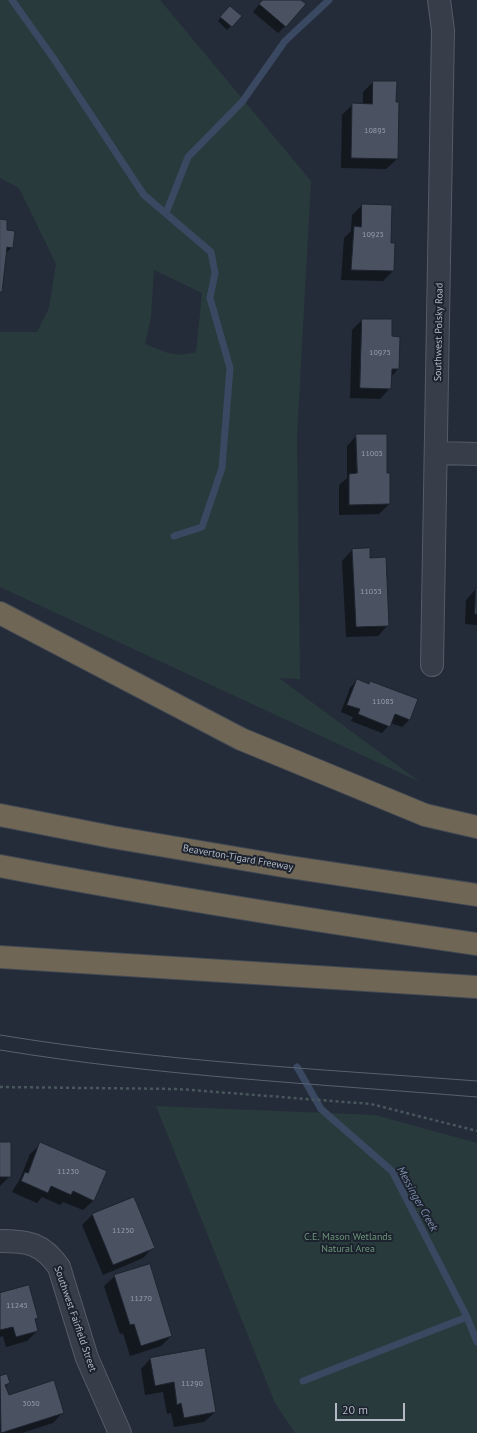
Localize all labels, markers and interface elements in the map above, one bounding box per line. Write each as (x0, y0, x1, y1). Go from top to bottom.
house number: 10895 (364, 126, 386, 136)
house number: 10925 (362, 230, 384, 240)
street label: Southwest Polsky Road (432, 283, 446, 381)
house number: 10975 (369, 348, 391, 358)
house number: 11005 (361, 449, 383, 459)
house number: 11055 (360, 587, 382, 597)
house number: 11085 (372, 697, 394, 707)
street label: Beaverton-Tigard Freeway (182, 842, 294, 874)
water label: Messinger Creek (394, 1164, 440, 1234)
house number: 11230 (57, 1167, 79, 1177)
house number: 11250 (112, 1226, 134, 1236)
park label: C.E. Mason Wetlands Natural Area (304, 1231, 392, 1254)
street label: Southwest Fairfield Street (51, 1265, 99, 1373)
house number: 11270 (130, 1294, 152, 1304)
house number: 11245 (6, 1301, 28, 1311)
house number: 11290 (181, 1379, 203, 1389)
scale bar (337, 1395, 407, 1421)
house number: 3050 (22, 1399, 40, 1409)
text: 20 m (342, 1402, 368, 1417)

